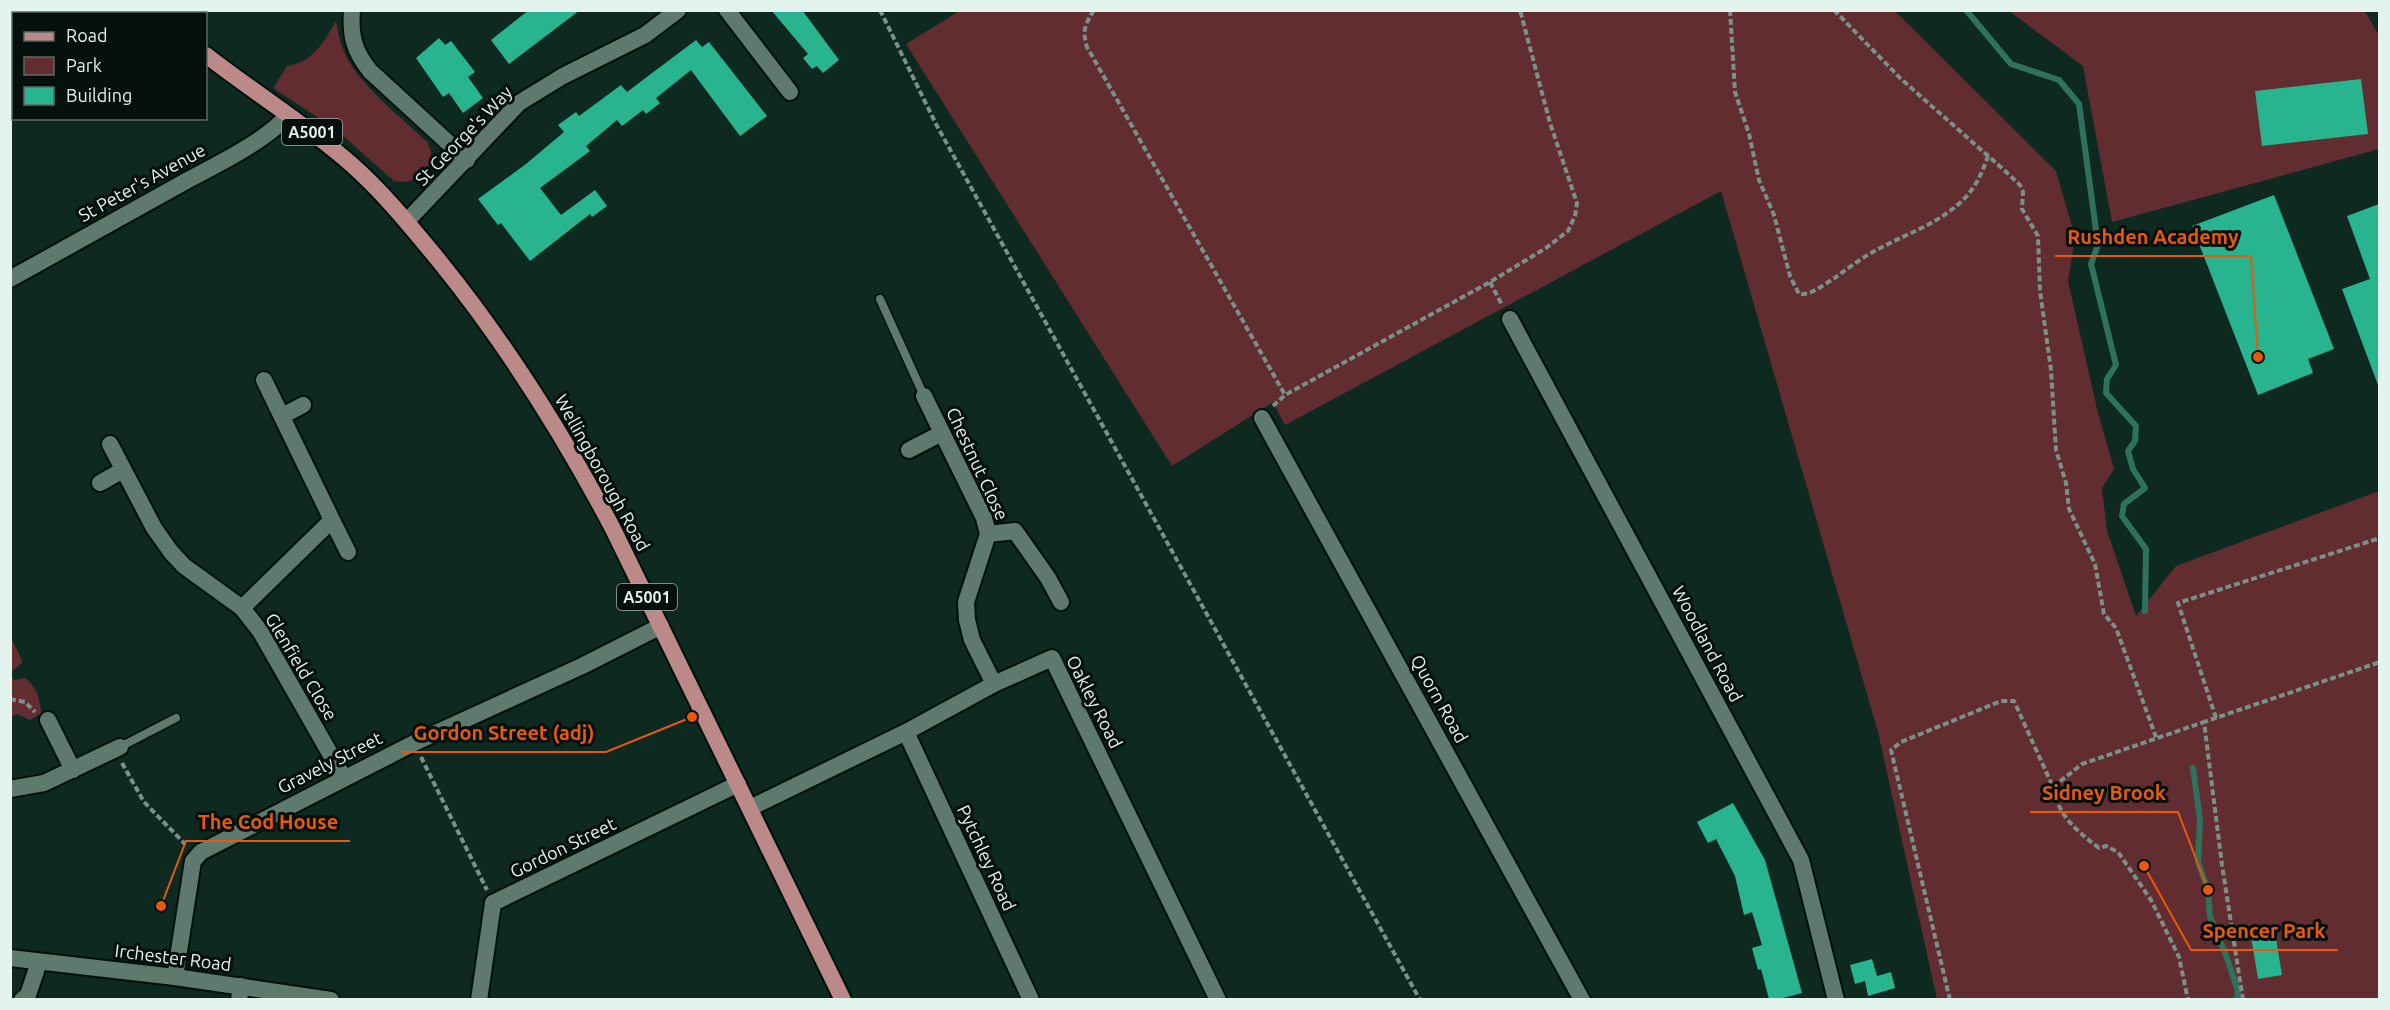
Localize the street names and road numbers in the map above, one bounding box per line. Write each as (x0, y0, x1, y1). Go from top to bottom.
street label: St George's Way (411, 81, 516, 189)
road number: A5001 (282, 119, 342, 145)
street label: St Peter's Avenue (75, 139, 208, 225)
street label: Wellingborough Road (552, 391, 654, 554)
street label: Chestnut Close (943, 404, 1013, 523)
street label: Woodland Road (1669, 582, 1747, 705)
road number: A5001 (617, 584, 677, 610)
street label: Glenfield Close (262, 609, 342, 724)
street label: Quorn Road (1407, 651, 1472, 746)
street label: Oakley Road (1063, 652, 1127, 751)
street label: Gravely Street (274, 727, 385, 797)
street label: Pytchley Road (954, 802, 1020, 914)
street label: Gordon Street (507, 813, 619, 881)
street label: Irchester Road (114, 940, 233, 974)

